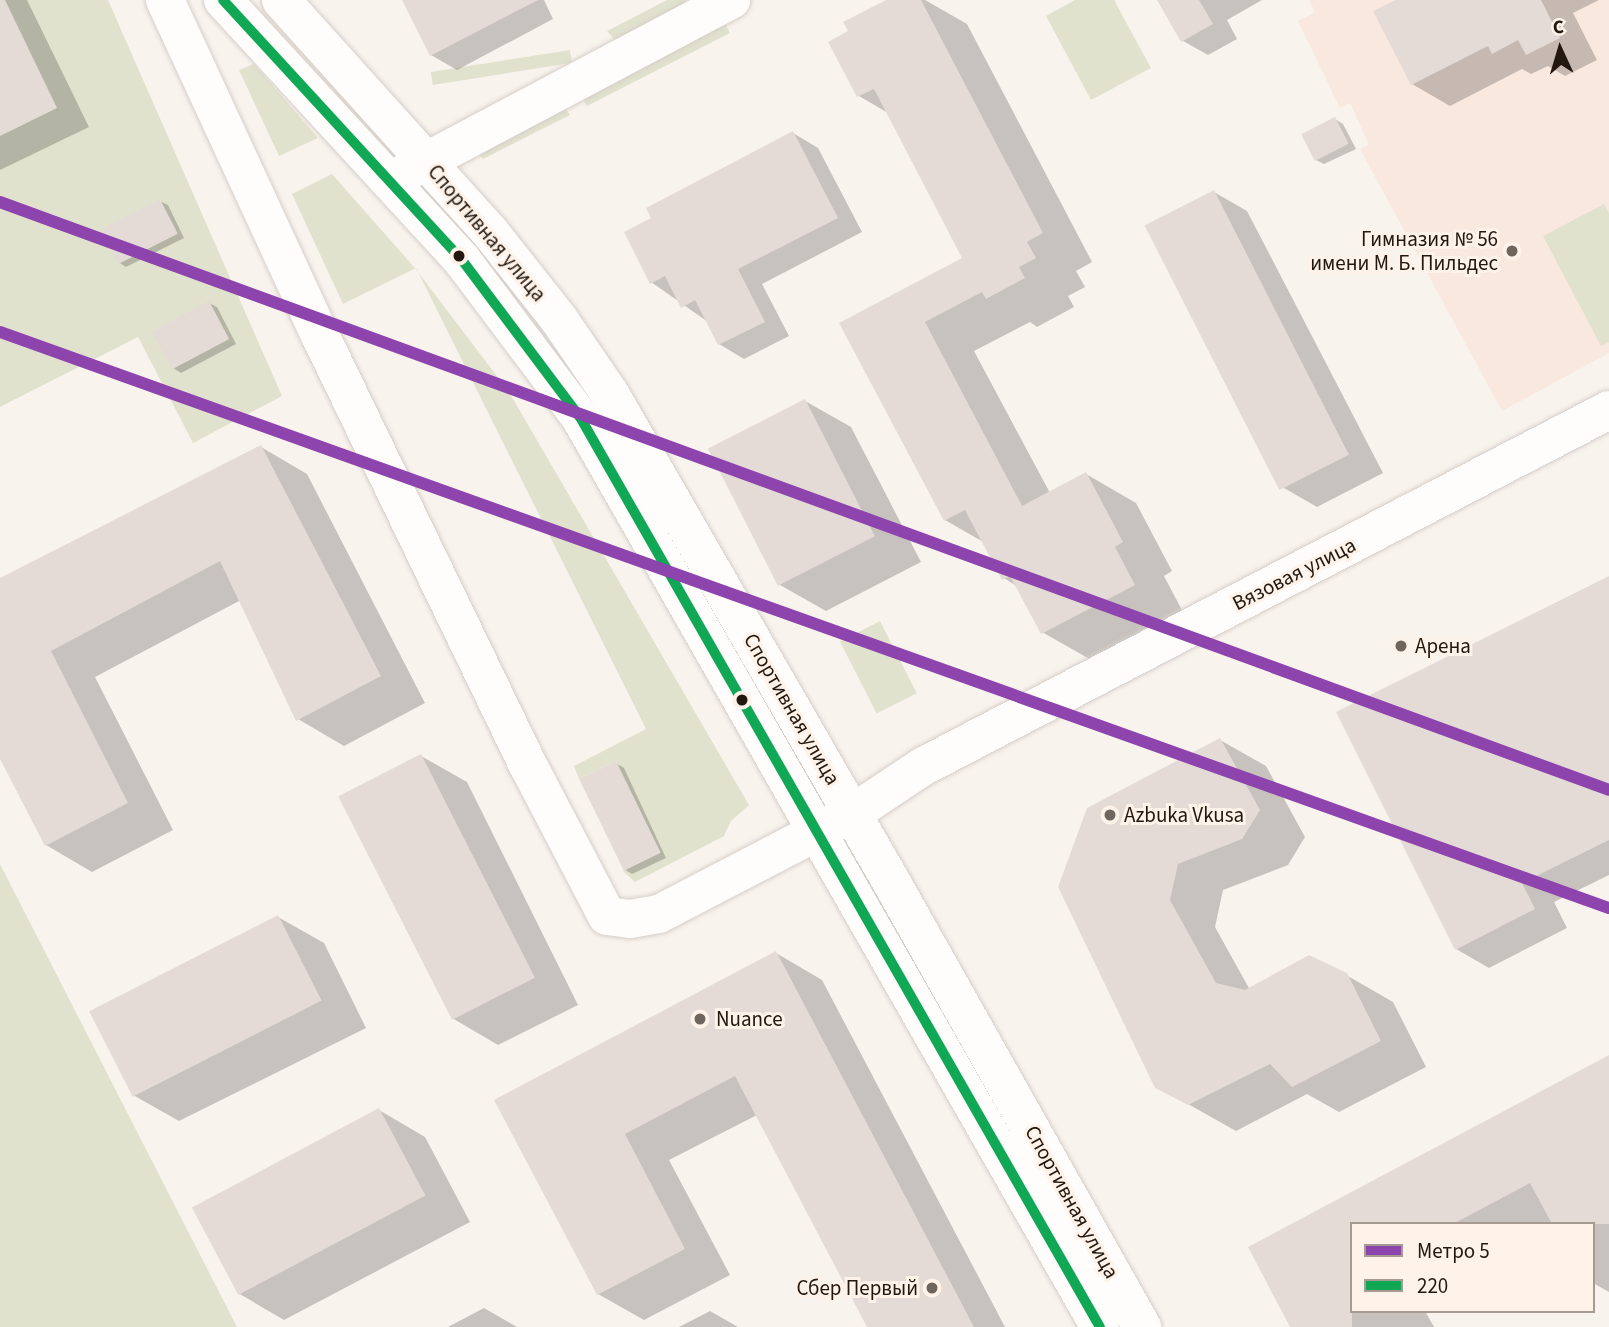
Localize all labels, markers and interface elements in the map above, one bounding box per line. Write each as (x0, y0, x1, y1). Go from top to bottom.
north arrow (1525, 14, 1595, 84)
text: С (1552, 14, 1565, 41)
street label: Спортивная улица (422, 159, 552, 307)
place label: Гимназия № 56 имени М. Б. Пильдес (1310, 226, 1498, 276)
marker: Гимназия № 56 имени М. Б. Пильдес (1504, 243, 1520, 259)
unlabelled marker (452, 249, 466, 263)
street label: Вязовая улица (1228, 532, 1360, 616)
street label: Спортивная улица (738, 629, 846, 789)
place label: Арена (1415, 633, 1471, 659)
marker: Арена (1393, 638, 1409, 654)
unlabelled marker (735, 693, 749, 707)
place label: Azbuka Vkusa (1124, 802, 1244, 828)
marker: Azbuka Vkusa (1102, 807, 1118, 823)
place label: Nuance (716, 1006, 783, 1032)
marker: Nuance (690, 1009, 710, 1029)
street label: Спортивная улица (1020, 1121, 1124, 1283)
legend (1350, 1222, 1595, 1313)
text: Метро 5 (1417, 1236, 1490, 1266)
text: 220 (1417, 1271, 1448, 1301)
place label: Сбер Первый (796, 1275, 918, 1301)
marker: Сбер Первый (924, 1280, 940, 1296)

